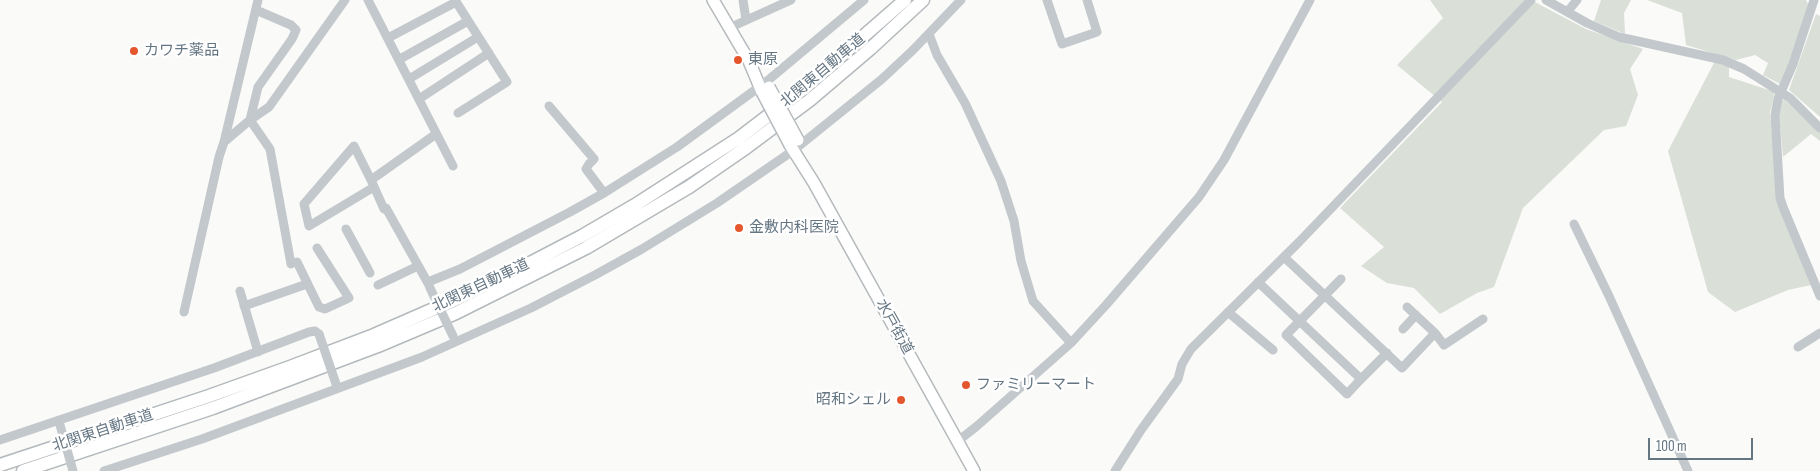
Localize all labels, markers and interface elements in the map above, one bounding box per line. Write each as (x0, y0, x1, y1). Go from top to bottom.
street label: 北関東自動車道 (777, 30, 869, 112)
place label: カワチ薬品 (144, 42, 219, 60)
marker: カワチ薬品 (128, 45, 140, 57)
place label: 東原 (748, 51, 778, 69)
marker: 東原 (732, 54, 744, 66)
place label: 金敷内科医院 (749, 219, 839, 237)
marker: 金敷内科医院 (733, 222, 745, 234)
street label: 北関東自動車道 (430, 256, 532, 316)
street label: 水戸街道 (872, 296, 916, 358)
place label: ファミリーマート (976, 376, 1096, 394)
marker: ファミリーマート (960, 379, 972, 391)
place label: 昭和シェル (816, 391, 891, 409)
marker: 昭和シェル (895, 394, 907, 406)
street label: 北関東自動車道 (50, 406, 156, 456)
scale bar (1650, 428, 1755, 460)
text: 100 m (1656, 437, 1687, 456)

